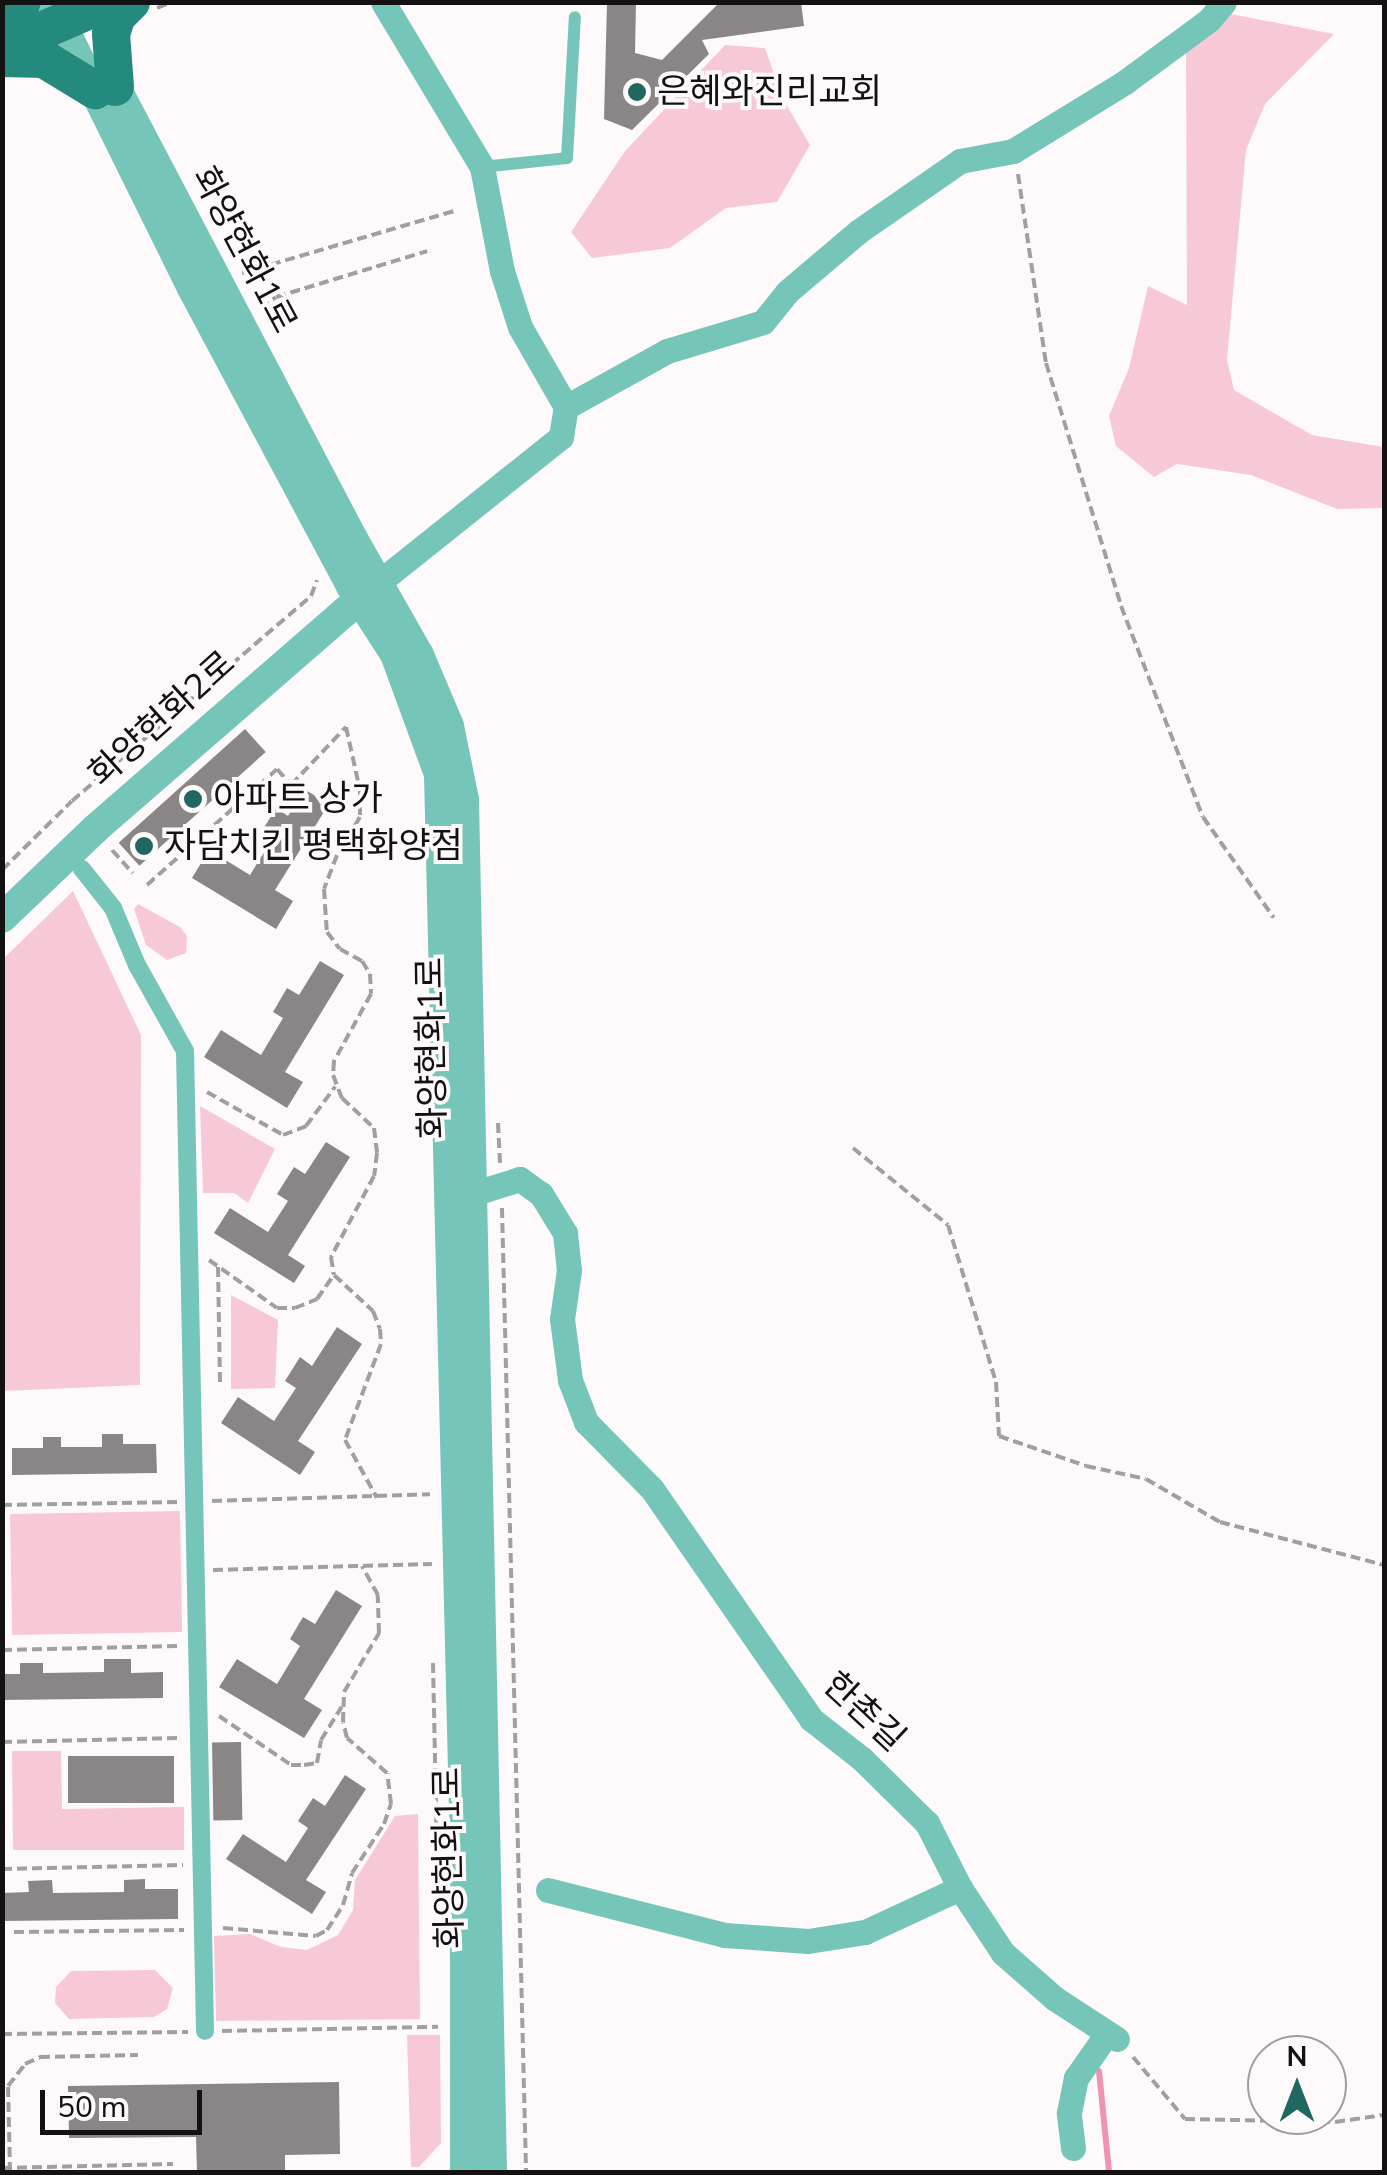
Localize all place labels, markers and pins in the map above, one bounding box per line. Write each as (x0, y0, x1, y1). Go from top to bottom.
place label: 은혜와진리교회 (657, 71, 882, 113)
marker: 은혜와진리교회 (626, 81, 648, 103)
place label: 아파트 상가 (213, 778, 383, 820)
marker: 아파트 상가 (182, 788, 204, 810)
place label: 자담치킨 평택화양점 (164, 825, 463, 867)
marker: 자담치킨 평택화양점 (133, 835, 155, 857)

